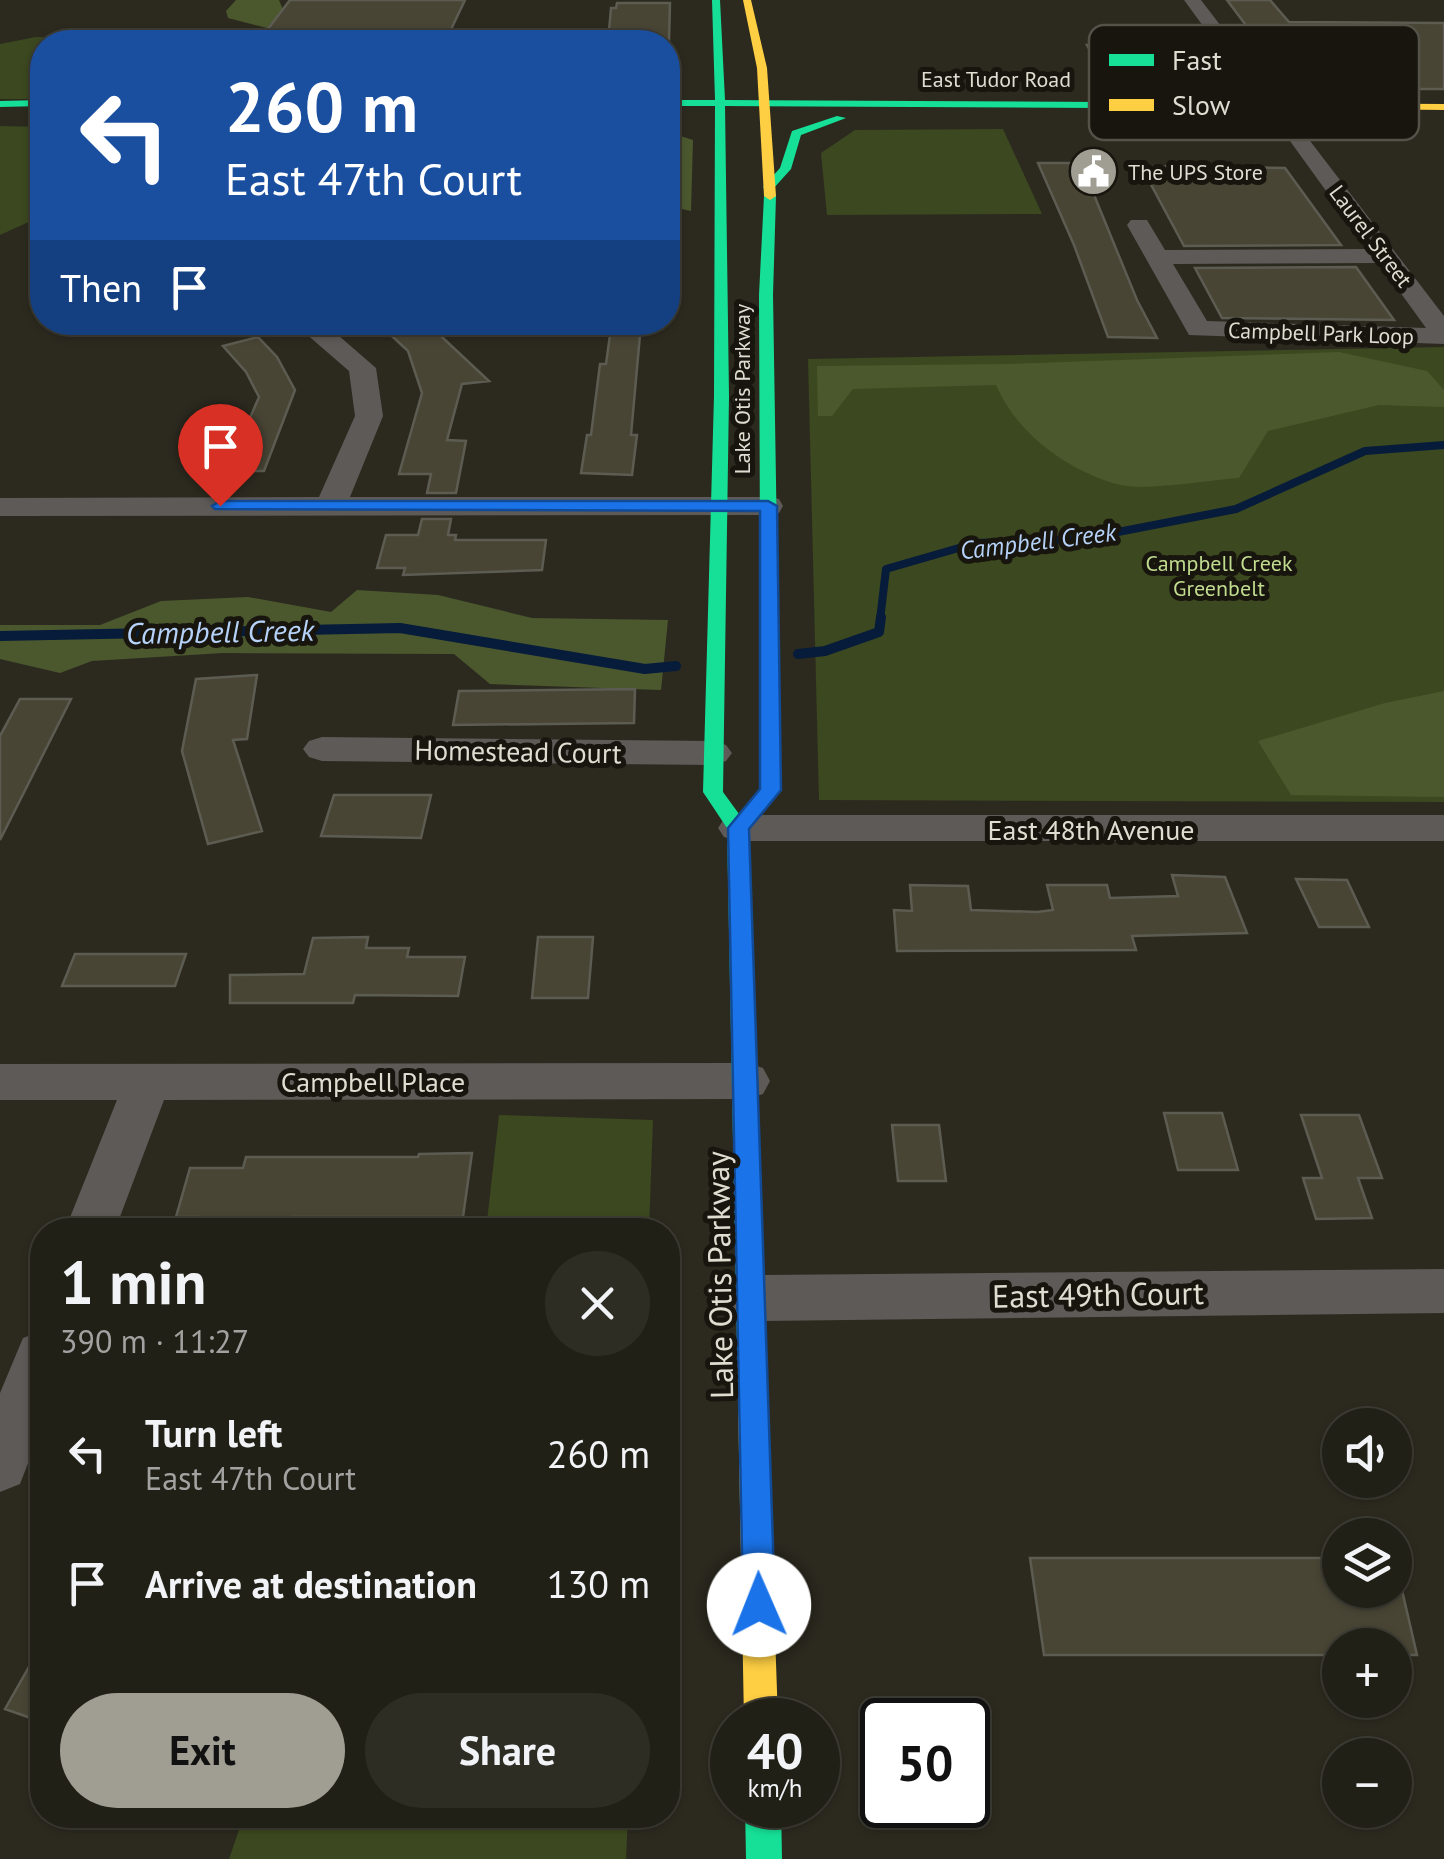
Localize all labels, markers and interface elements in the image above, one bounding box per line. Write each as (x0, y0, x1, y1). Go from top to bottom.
legend (1089, 25, 1419, 140)
text: Fast (1172, 41, 1222, 78)
text: 260 m (225, 61, 418, 151)
street label: East Tudor Road (921, 65, 1071, 93)
icon: left (60, 70, 190, 200)
text: Slow (1172, 86, 1231, 123)
public building icon: The UPS Store (1067, 146, 1119, 198)
text: East 47th Court (225, 149, 522, 207)
place label: The UPS Store (1128, 158, 1263, 186)
street label: Laurel Street (1323, 179, 1419, 293)
icon: arrive (162, 260, 217, 315)
text: Then (60, 263, 142, 312)
street label: Lake Otis Parkway (728, 303, 756, 474)
street label: Campbell Park Loop (1228, 316, 1414, 350)
pin (178, 404, 263, 507)
icon: arrive (193, 419, 248, 474)
water label: Campbell Creek (958, 515, 1119, 566)
park label: Campbell Creek Greenbelt (1146, 549, 1293, 602)
water label: Campbell Creek (126, 610, 316, 652)
street label: Homestead Court (414, 731, 622, 771)
street label: East 48th Avenue (987, 811, 1195, 848)
street label: Campbell Place (281, 1063, 465, 1100)
street label: Lake Otis Parkway (696, 1151, 742, 1399)
text: 1 min (60, 1243, 206, 1321)
button: close (545, 1251, 650, 1356)
street label: East 49th Court (992, 1271, 1204, 1317)
text: 390 m · 11:27 (60, 1320, 249, 1362)
text: Turn left (145, 1408, 282, 1457)
map controls (1322, 1408, 1412, 1828)
button: sound (1322, 1408, 1412, 1498)
icon: left (60, 1426, 115, 1481)
text: 260 m (547, 1429, 650, 1478)
text: East 47th Court (145, 1457, 356, 1499)
button: layers (1322, 1518, 1412, 1608)
position arrow (707, 1553, 811, 1657)
icon: arrive (60, 1556, 115, 1611)
text: Arrive at destination (145, 1559, 477, 1608)
text: 130 m (547, 1559, 650, 1608)
button: + (1322, 1628, 1412, 1718)
button: Exit (60, 1693, 345, 1808)
button: Share (365, 1693, 650, 1808)
speed limit sign: 50 (860, 1698, 990, 1828)
text: 40 (747, 1718, 803, 1783)
button: − (1322, 1738, 1412, 1828)
text: km/h (748, 1772, 802, 1804)

